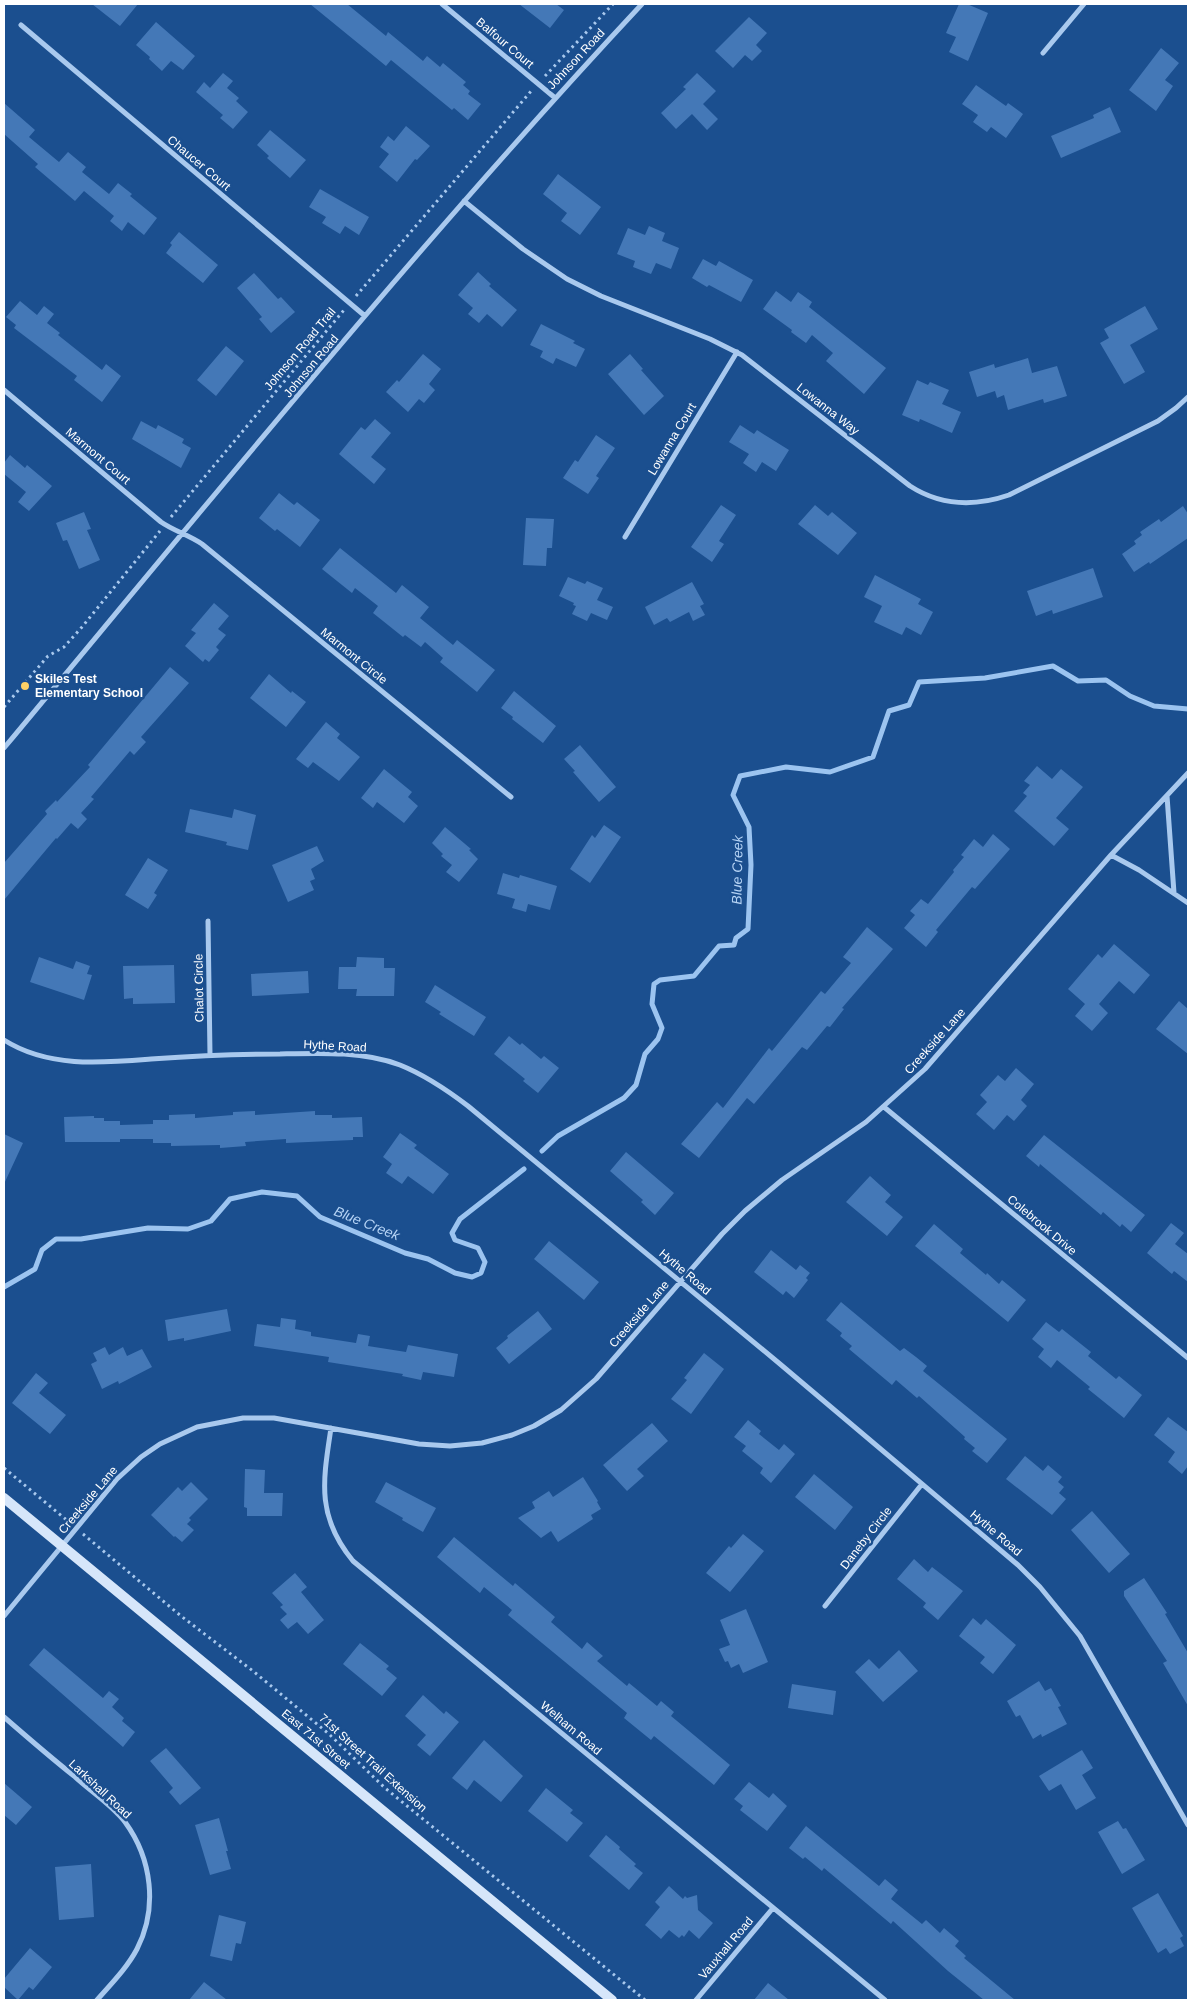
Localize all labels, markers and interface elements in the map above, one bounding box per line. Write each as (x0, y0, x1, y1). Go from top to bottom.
street label: Balfour Court (473, 15, 537, 72)
street label: Johnson Road (544, 26, 608, 92)
street label: Chaucer Court (165, 133, 234, 194)
street label: Johnson Road Trail (261, 305, 339, 393)
street label: Johnson Road (281, 332, 341, 400)
street label: Lowanna Way (794, 380, 862, 438)
street label: Lowanna Court (645, 400, 699, 477)
street label: Marmont Court (63, 425, 134, 488)
street label: Marmont Circle (318, 625, 390, 687)
place label: Skiles Test Elementary School (35, 672, 143, 700)
marker: Skiles Test Elementary School (19, 680, 31, 692)
water label: Blue Creek (728, 834, 746, 905)
street label: Chalot Circle (191, 953, 207, 1022)
street label: Creekside Lane (902, 1005, 969, 1077)
street label: Hythe Road (303, 1037, 367, 1055)
street label: Colebrook Drive (1005, 1192, 1080, 1258)
water label: Blue Creek (332, 1203, 403, 1244)
street label: Hythe Road (656, 1246, 714, 1298)
street label: Creekside Lane (606, 1277, 672, 1350)
street label: Creekside Lane (56, 1463, 121, 1537)
street label: Daneby Circle (837, 1504, 895, 1572)
street label: Hythe Road (967, 1507, 1025, 1559)
street label: Welham Road (537, 1698, 605, 1758)
street label: East 71st Street (279, 1706, 354, 1772)
street label: 71st Street Trail Extension (316, 1711, 430, 1815)
street label: Larkshall Road (66, 1757, 134, 1821)
street label: Vauxhall Road (696, 1914, 756, 1982)

